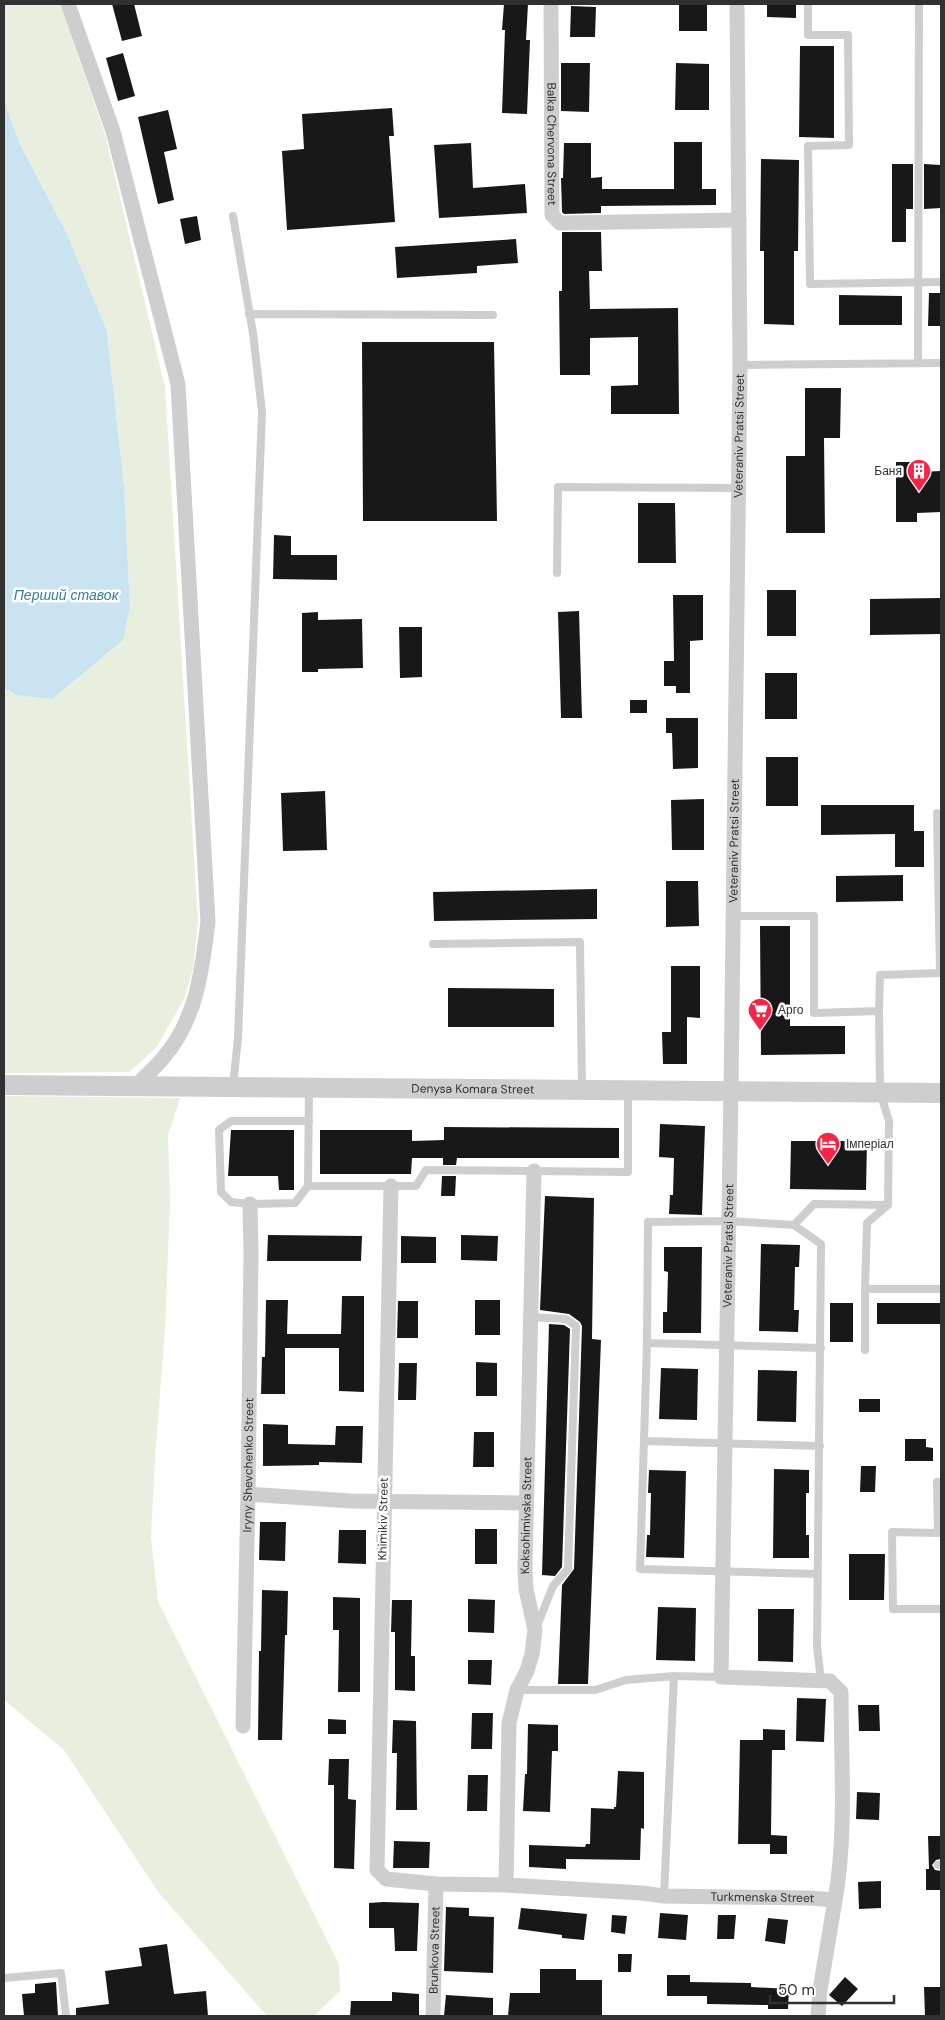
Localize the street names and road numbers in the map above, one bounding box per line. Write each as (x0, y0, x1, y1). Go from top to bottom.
street label: Balka Chervona Street (543, 83, 560, 206)
street label: Veteraniv Pratsi Street (730, 373, 748, 498)
street label: Veteraniv Pratsi Street (725, 778, 743, 903)
street label: Denysa Komara Street (411, 1080, 535, 1098)
street label: Veteraniv Pratsi Street (719, 1183, 737, 1308)
street label: Iryny Shevchenko Street (239, 1397, 257, 1533)
street label: Koksohimivska Street (517, 1456, 536, 1575)
street label: Khimikiv Street (374, 1477, 392, 1561)
street label: Turkmenska Street (710, 1889, 815, 1906)
street label: Brunkova Street (426, 1906, 444, 1994)

